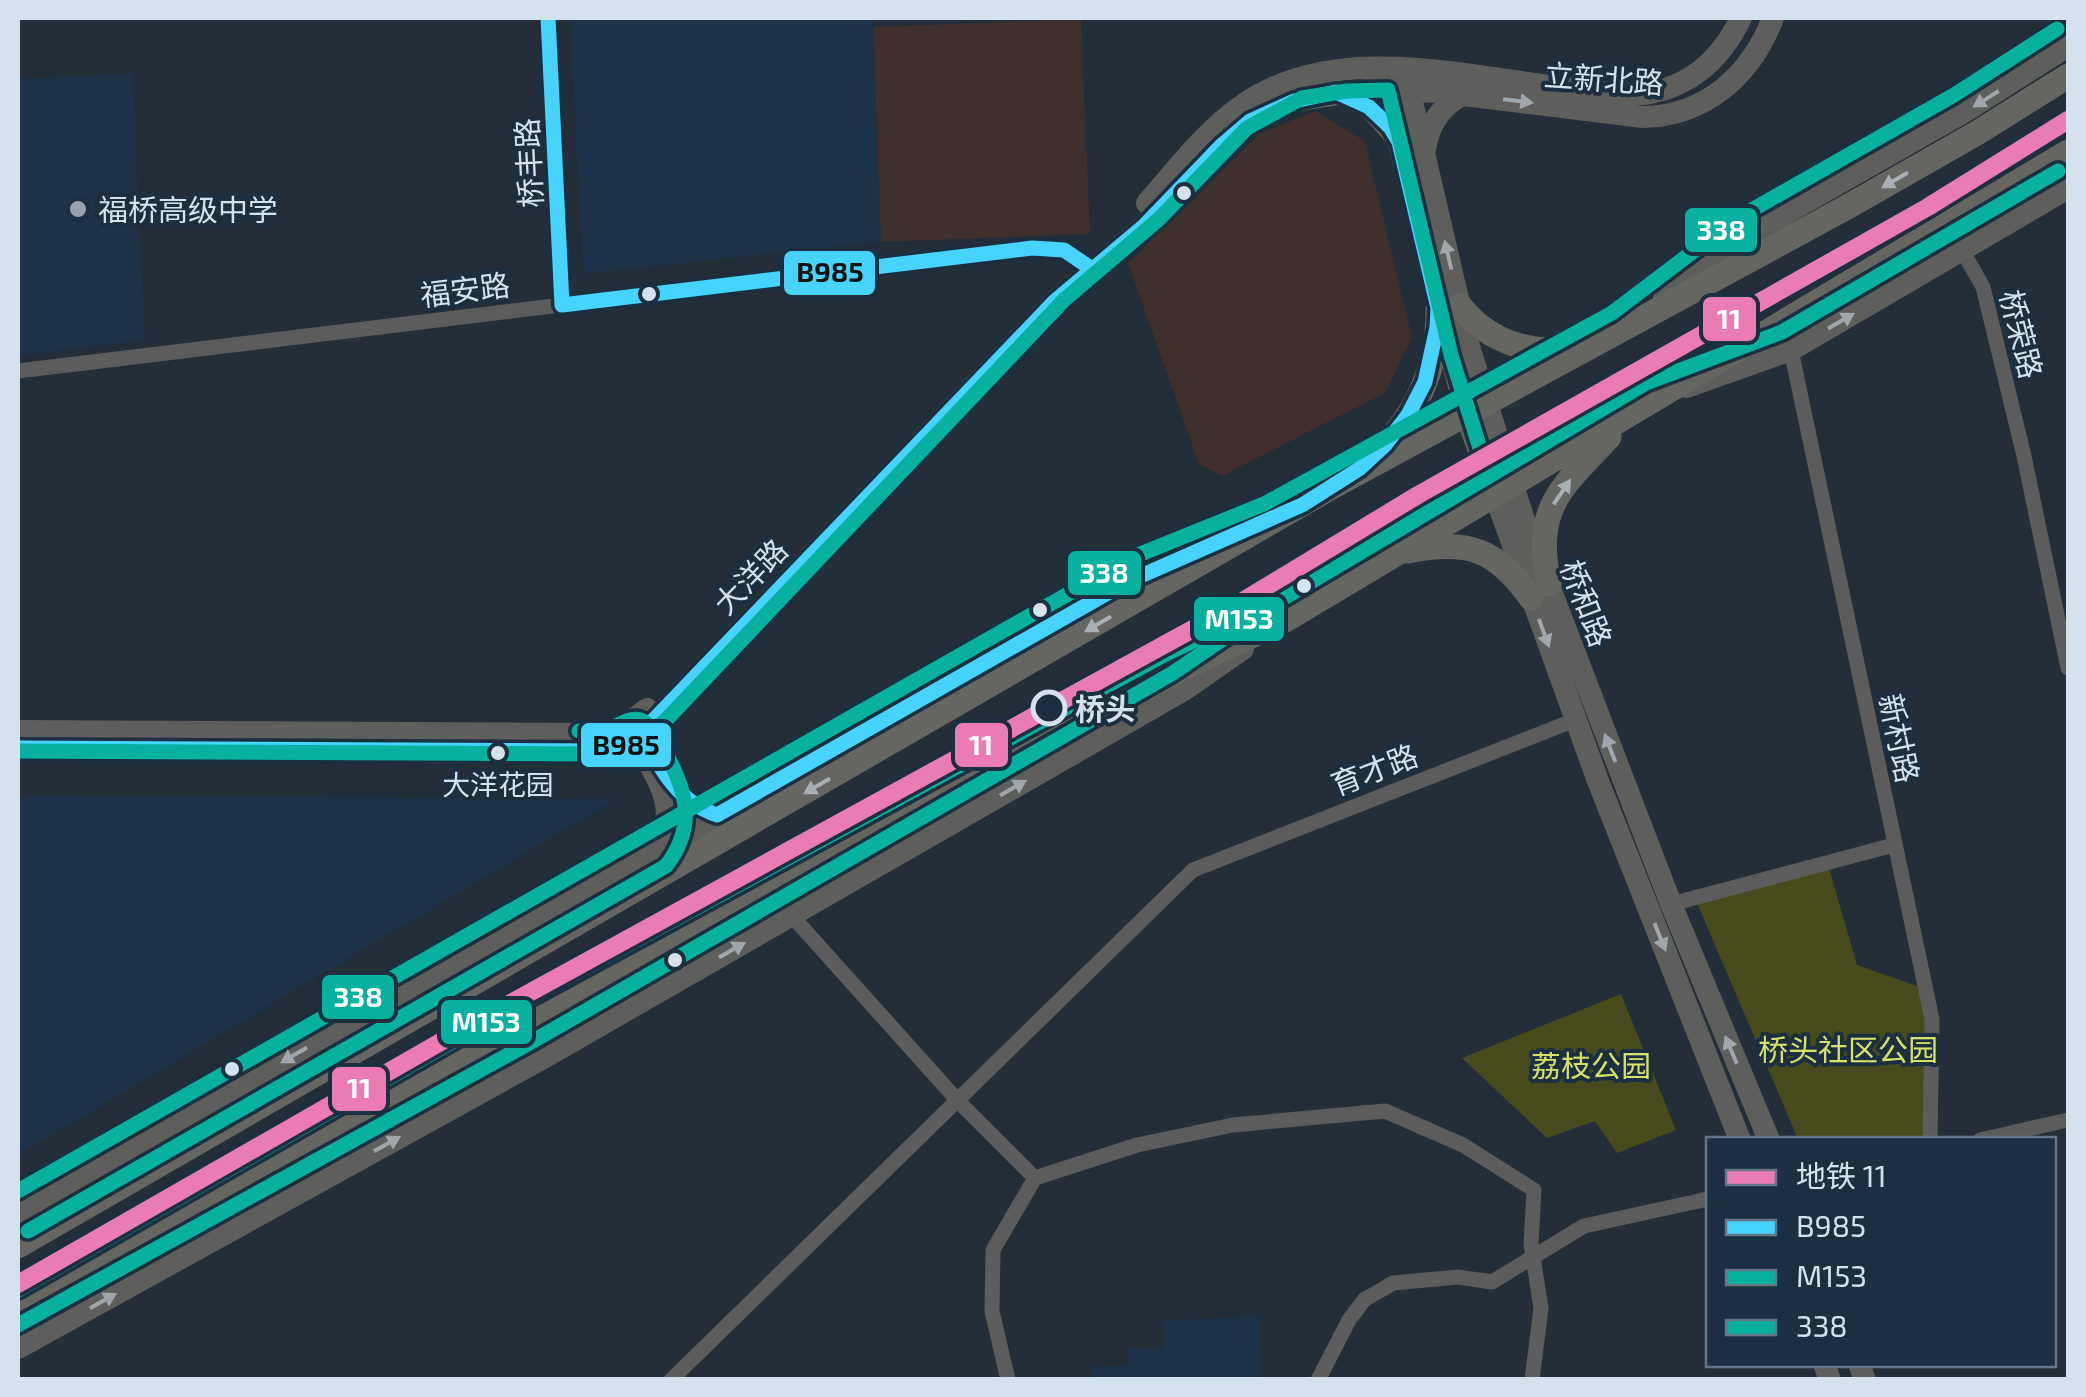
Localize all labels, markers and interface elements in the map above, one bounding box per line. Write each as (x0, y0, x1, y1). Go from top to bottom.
street label: 立新北路 (1543, 56, 1665, 100)
one-way arrow (1973, 89, 2000, 107)
one-way arrow (1503, 94, 1534, 110)
street label: 桥丰路 (508, 117, 548, 209)
one-way arrow (1881, 171, 1909, 188)
unlabelled marker (1174, 183, 1194, 203)
place label: 福桥高级中学 (98, 191, 278, 227)
marker: 福桥高级中学 (67, 198, 89, 220)
line badge: 338 (1683, 206, 1759, 254)
text: 338 (1696, 212, 1746, 246)
one-way arrow (1440, 239, 1455, 270)
line badge: B985 (782, 249, 877, 297)
text: B985 (796, 254, 864, 288)
street label: 福安路 (418, 266, 512, 312)
unlabelled marker (639, 284, 659, 304)
street label: 桥荣路 (1994, 286, 2050, 382)
line badge: 11 (1701, 295, 1758, 343)
text: 11 (1717, 301, 1741, 335)
one-way arrow (1827, 313, 1856, 330)
one-way arrow (1552, 479, 1571, 506)
street label: 大洋路 (706, 531, 794, 621)
line badge: 338 (1066, 549, 1143, 597)
text: 338 (1079, 555, 1129, 589)
street label: 桥和路 (1554, 555, 1620, 651)
unlabelled marker (1294, 576, 1314, 596)
line badge: M153 (1192, 595, 1286, 643)
unlabelled marker (1030, 600, 1050, 620)
text: M153 (1204, 601, 1274, 635)
one-way arrow (1084, 615, 1112, 632)
one-way arrow (1537, 619, 1552, 649)
place label: 桥头 (1075, 690, 1135, 726)
street label: 新村路 (1873, 690, 1927, 786)
marker: 桥头 (1032, 691, 1066, 725)
line badge: B985 (579, 721, 673, 769)
line badge: 11 (953, 721, 1010, 769)
text: B985 (592, 727, 660, 761)
text: 11 (969, 727, 993, 761)
one-way arrow (1602, 733, 1617, 763)
street label: 育才路 (1326, 736, 1422, 802)
marker: 大洋花园 (488, 743, 508, 763)
place label: 大洋花园 (442, 767, 554, 801)
one-way arrow (803, 777, 831, 795)
one-way arrow (999, 780, 1028, 797)
one-way arrow (1653, 922, 1669, 952)
one-way arrow (717, 942, 746, 959)
unlabelled marker (665, 950, 685, 970)
line badge: 338 (320, 973, 396, 1021)
text: 338 (333, 979, 383, 1013)
line badge: M153 (439, 998, 534, 1046)
text: M153 (451, 1004, 521, 1038)
park label: 桥头社区公园 (1758, 1031, 1938, 1067)
one-way arrow (1722, 1035, 1738, 1065)
one-way arrow (280, 1047, 309, 1064)
park label: 荔枝公园 (1531, 1047, 1651, 1083)
unlabelled marker (222, 1059, 242, 1079)
line badge: 11 (330, 1065, 388, 1113)
text: 11 (347, 1070, 371, 1104)
one-way arrow (373, 1136, 402, 1153)
legend (1706, 1137, 2056, 1367)
text: 地铁 11 (1796, 1157, 1887, 1193)
text: B985 (1796, 1207, 1866, 1243)
text: M153 (1796, 1257, 1867, 1293)
one-way arrow (89, 1293, 117, 1310)
text: 338 (1796, 1307, 1848, 1343)

